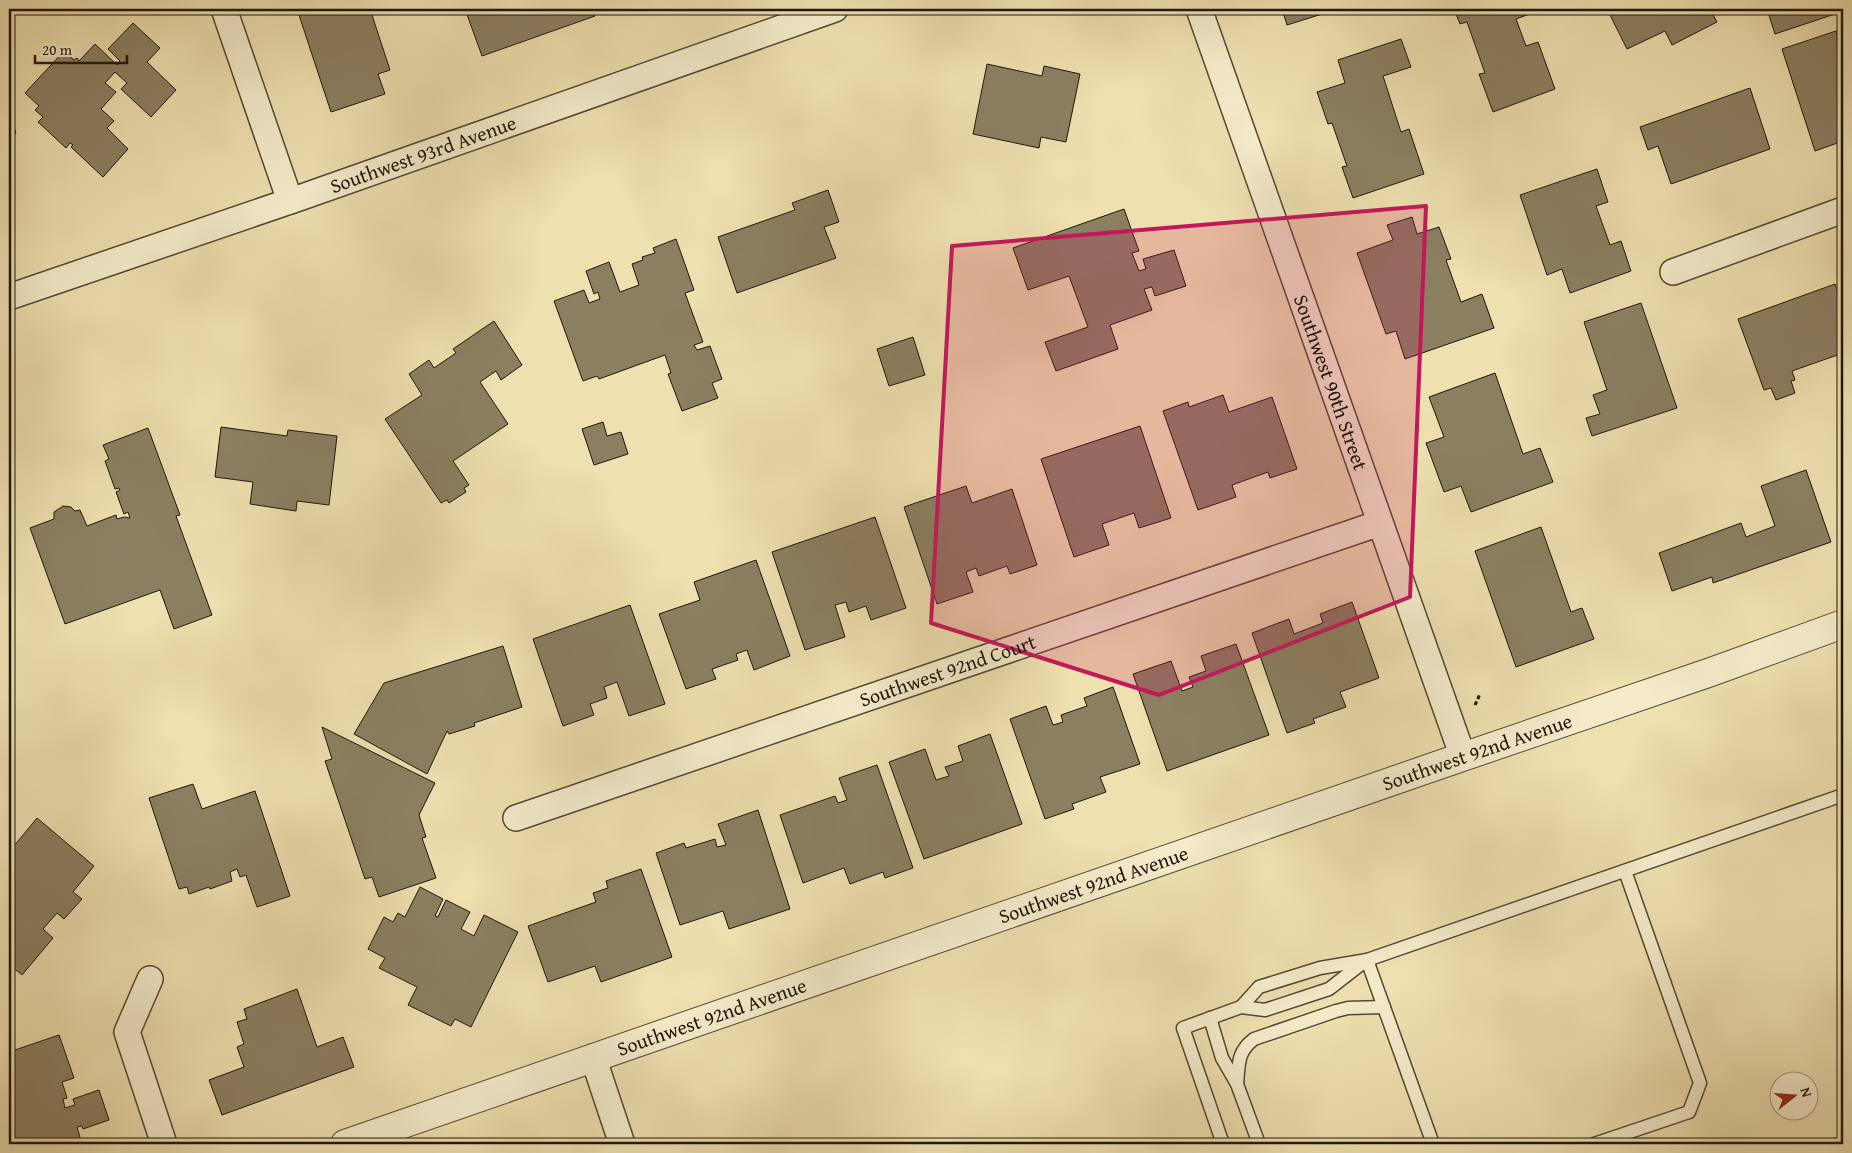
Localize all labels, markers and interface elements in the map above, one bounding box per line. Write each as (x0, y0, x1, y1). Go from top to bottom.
scale bar (35, 32, 128, 64)
text: 20 m (42, 39, 73, 60)
street label: Southwest 93rd Avenue (326, 108, 520, 200)
street label: Southwest 90th Street (1287, 291, 1376, 474)
street label: Southwest 92nd Court (855, 627, 1039, 714)
street label: Southwest 92nd Avenue (1378, 706, 1576, 798)
street label: Southwest 92nd Avenue (995, 838, 1192, 930)
street label: Southwest 92nd Avenue (613, 970, 810, 1063)
north arrow (1770, 1070, 1820, 1120)
text: N (1796, 1085, 1818, 1100)

